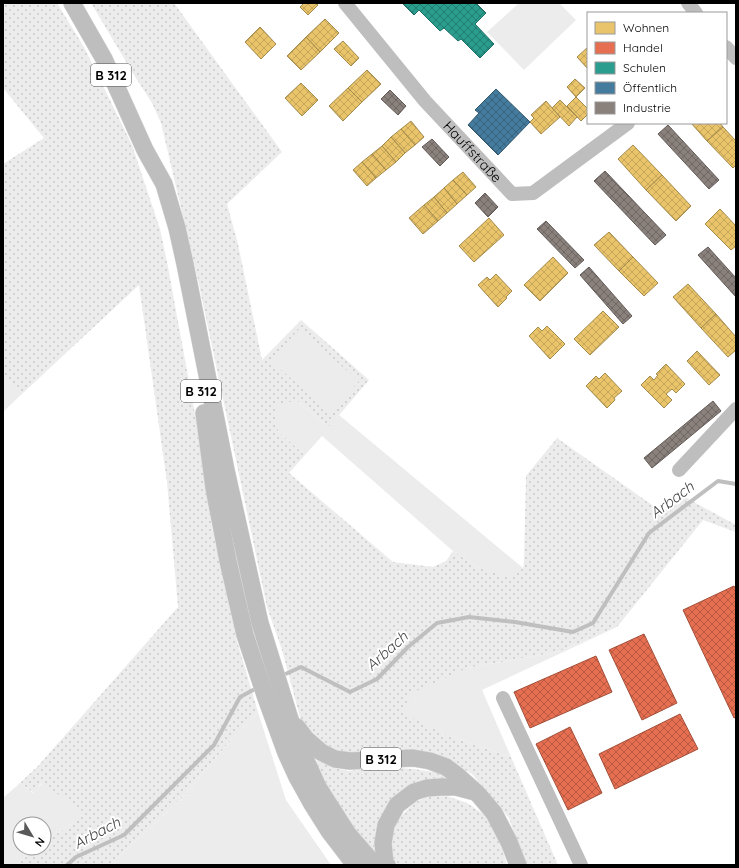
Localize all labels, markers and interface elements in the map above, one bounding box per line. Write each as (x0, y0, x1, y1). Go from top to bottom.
legend (587, 12, 727, 124)
text: Wohnen (623, 20, 669, 35)
text: Handel (623, 40, 663, 55)
text: Schulen (623, 60, 666, 75)
road number: B 312 (91, 64, 131, 86)
text: Öffentlich (623, 80, 677, 95)
text: Industrie (623, 100, 671, 115)
street label: Hauffstraße (439, 117, 506, 186)
road number: B 312 (181, 380, 221, 402)
water label: Arbach (646, 477, 698, 522)
water label: Arbach (362, 627, 412, 674)
road number: B 312 (361, 748, 401, 770)
water label: Arbach (70, 812, 124, 853)
north arrow (12, 816, 52, 856)
text: N (32, 835, 48, 850)

